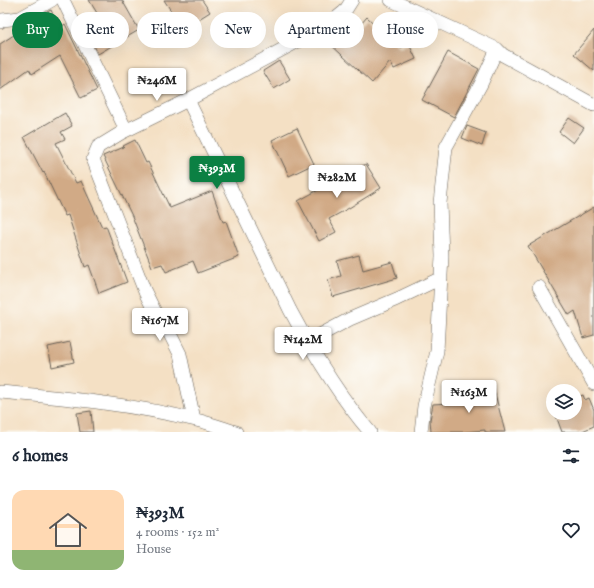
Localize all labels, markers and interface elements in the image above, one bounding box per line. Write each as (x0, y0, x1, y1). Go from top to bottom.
chip: Buy (12, 12, 63, 48)
chip: Rent (71, 12, 129, 48)
chip: Filters (137, 12, 202, 48)
chip: New (210, 12, 266, 48)
chip: Apartment (274, 12, 364, 48)
chip: House (372, 12, 438, 48)
pin: ₦246M (129, 68, 185, 102)
text: ₦246M (137, 72, 177, 89)
pin: ₦393M (189, 156, 245, 190)
text: ₦393M (198, 160, 236, 177)
pin: ₦282M (309, 165, 365, 199)
text: ₦282M (318, 169, 356, 186)
pin: ₦167M (132, 308, 188, 342)
text: ₦167M (141, 312, 179, 329)
pin: ₦142M (275, 327, 331, 361)
text: ₦142M (284, 331, 322, 348)
pin: ₦163M (441, 380, 497, 414)
text: ₦163M (451, 384, 487, 401)
map controls (546, 384, 582, 420)
button: layers (546, 384, 582, 420)
icon: filters (560, 445, 582, 467)
text: 6 homes (12, 446, 68, 467)
text: ₦393M (136, 503, 184, 524)
icon: home (44, 506, 92, 554)
icon: heart (560, 519, 582, 541)
text: 4 rooms · 152 m² (136, 524, 219, 541)
text: House (136, 541, 171, 558)

